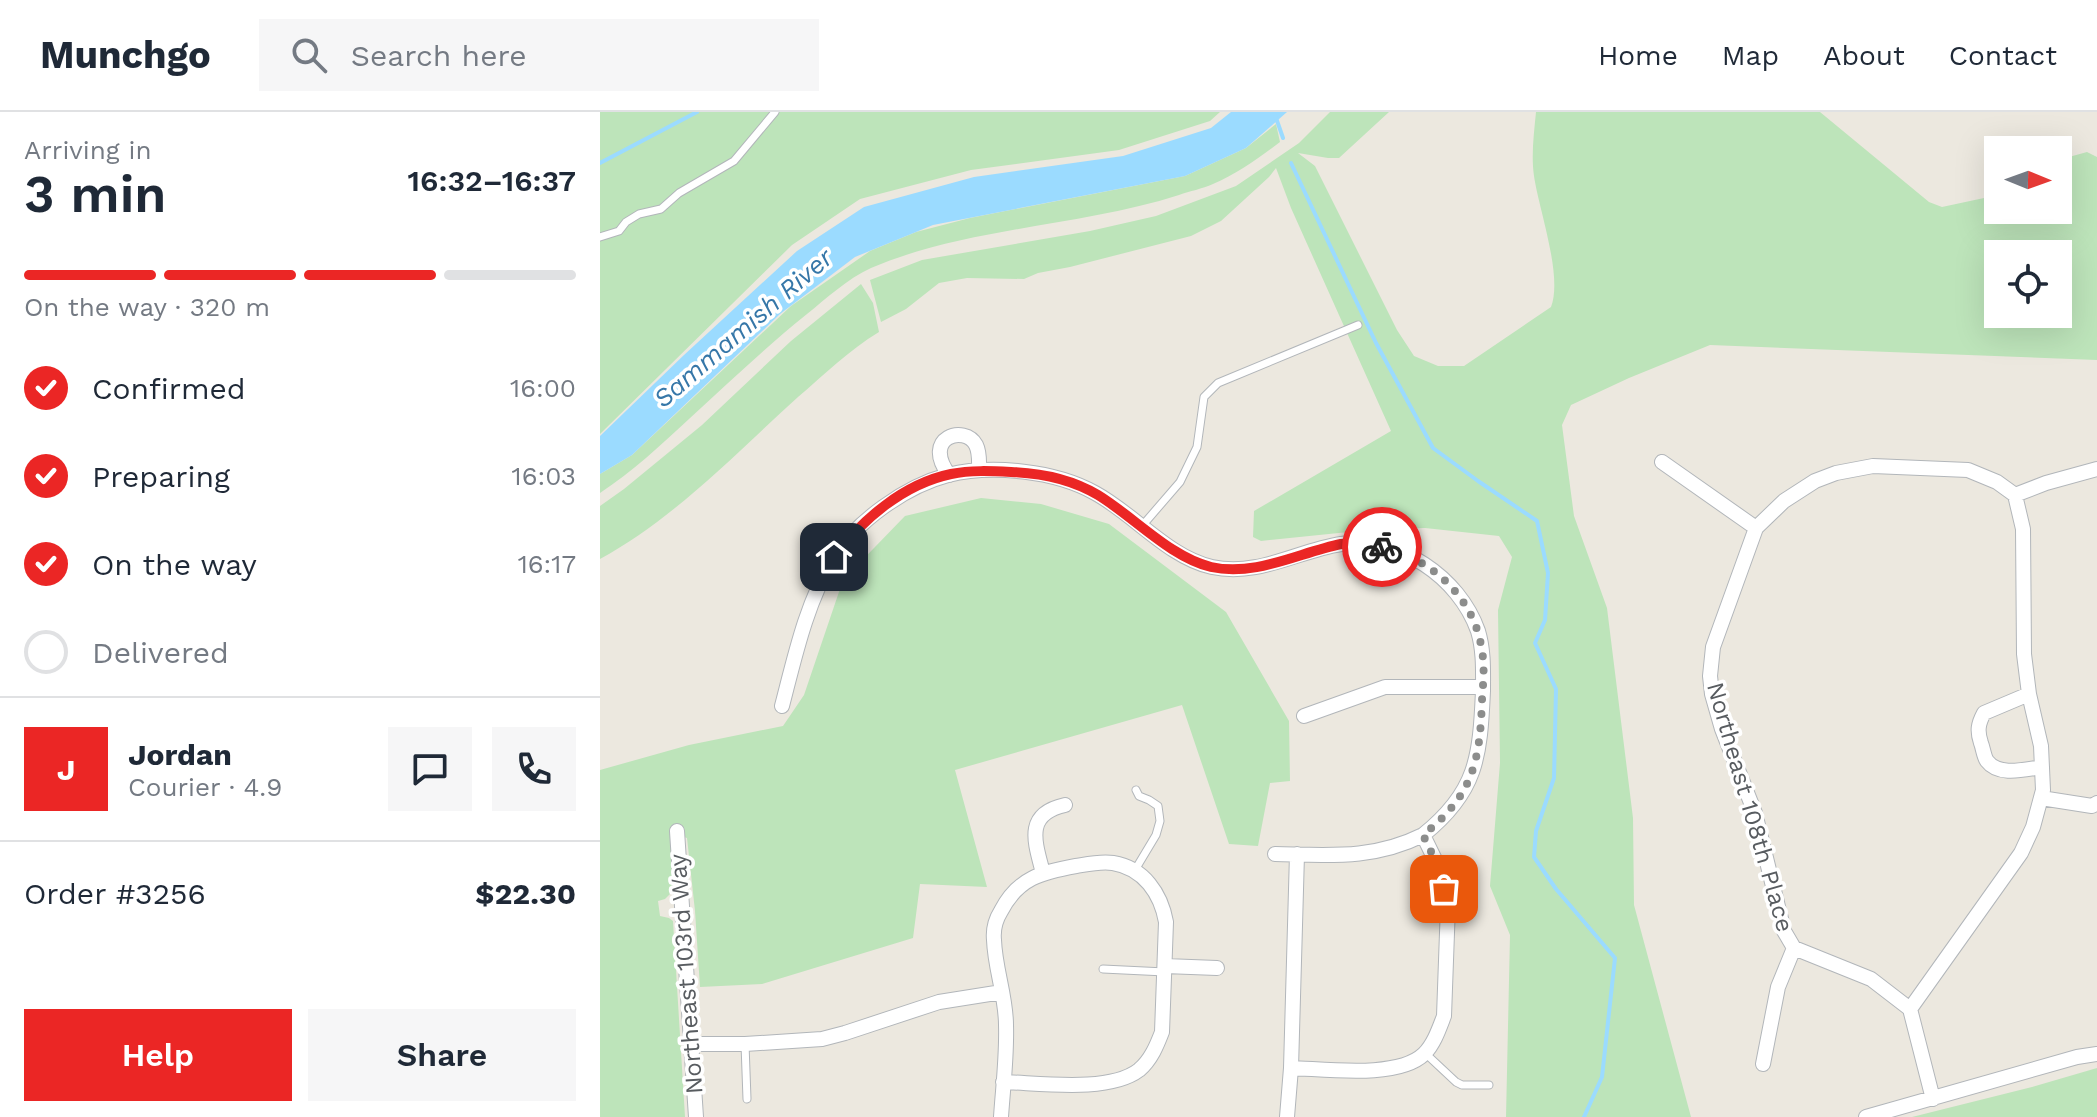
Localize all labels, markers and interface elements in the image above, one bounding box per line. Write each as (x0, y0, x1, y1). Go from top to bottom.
search box (259, 19, 819, 91)
text: Munchgo (40, 33, 211, 77)
icon: search (287, 33, 331, 77)
text: Search here (351, 38, 527, 73)
text: Home (1598, 39, 1678, 72)
text: Map (1722, 39, 1779, 72)
text: About (1823, 39, 1905, 72)
text: Contact (1949, 39, 2057, 72)
text: Arriving in (24, 135, 152, 165)
north arrow (1984, 136, 2072, 224)
map controls (1984, 136, 2072, 328)
text: 16:32–16:37 (408, 163, 576, 198)
text: 3 min (24, 164, 167, 225)
button: locate (1984, 240, 2072, 328)
water label: Sammamish River (647, 242, 839, 414)
text: On the way · 320 m (24, 292, 270, 322)
icon: check (24, 366, 68, 410)
text: Confirmed (92, 371, 246, 406)
text: 16:00 (510, 373, 576, 403)
icon: check (24, 454, 68, 498)
text: Preparing (92, 459, 230, 494)
text: 16:03 (512, 461, 576, 491)
courier (1342, 507, 1422, 587)
pin (800, 523, 868, 591)
icon: bike (1360, 525, 1404, 569)
icon: home (812, 535, 856, 579)
icon: check (24, 542, 68, 586)
text: On the way (92, 547, 257, 582)
text: 16:17 (518, 549, 576, 579)
text: Delivered (92, 635, 229, 670)
street label: Northeast 108th Place (1701, 679, 1799, 935)
button: chat (388, 727, 472, 811)
button: phone (492, 727, 576, 811)
text: Jordan (128, 737, 232, 772)
text: J (57, 752, 75, 787)
text: Courier · 4.9 (128, 772, 282, 802)
street label: Northeast 103rd Way (664, 852, 708, 1095)
pin (1410, 855, 1478, 923)
icon: bag (1422, 867, 1466, 911)
text: Order #3256 (24, 876, 206, 911)
text: $22.30 (475, 876, 576, 911)
button: Help (24, 1009, 292, 1101)
button: Share (308, 1009, 576, 1101)

